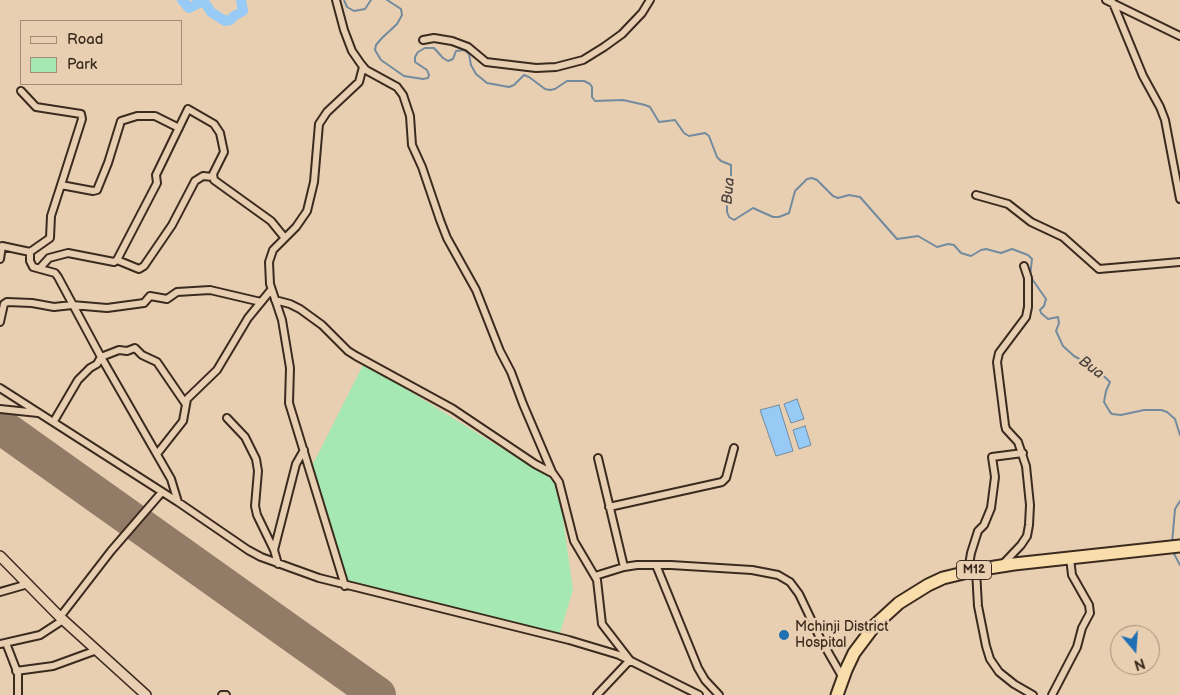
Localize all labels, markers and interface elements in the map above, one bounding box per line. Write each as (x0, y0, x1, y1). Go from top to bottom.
legend (20, 20, 182, 85)
text: Road (67, 30, 103, 49)
text: Park (67, 55, 97, 74)
water label: Bua (719, 177, 739, 205)
water label: Bua (1075, 353, 1107, 383)
road number: M12 (956, 560, 992, 580)
place label: Mchinji District Hospital (795, 619, 889, 652)
north arrow (1110, 625, 1160, 675)
marker: Mchinji District Hospital (777, 628, 791, 642)
text: N (1132, 654, 1147, 673)

